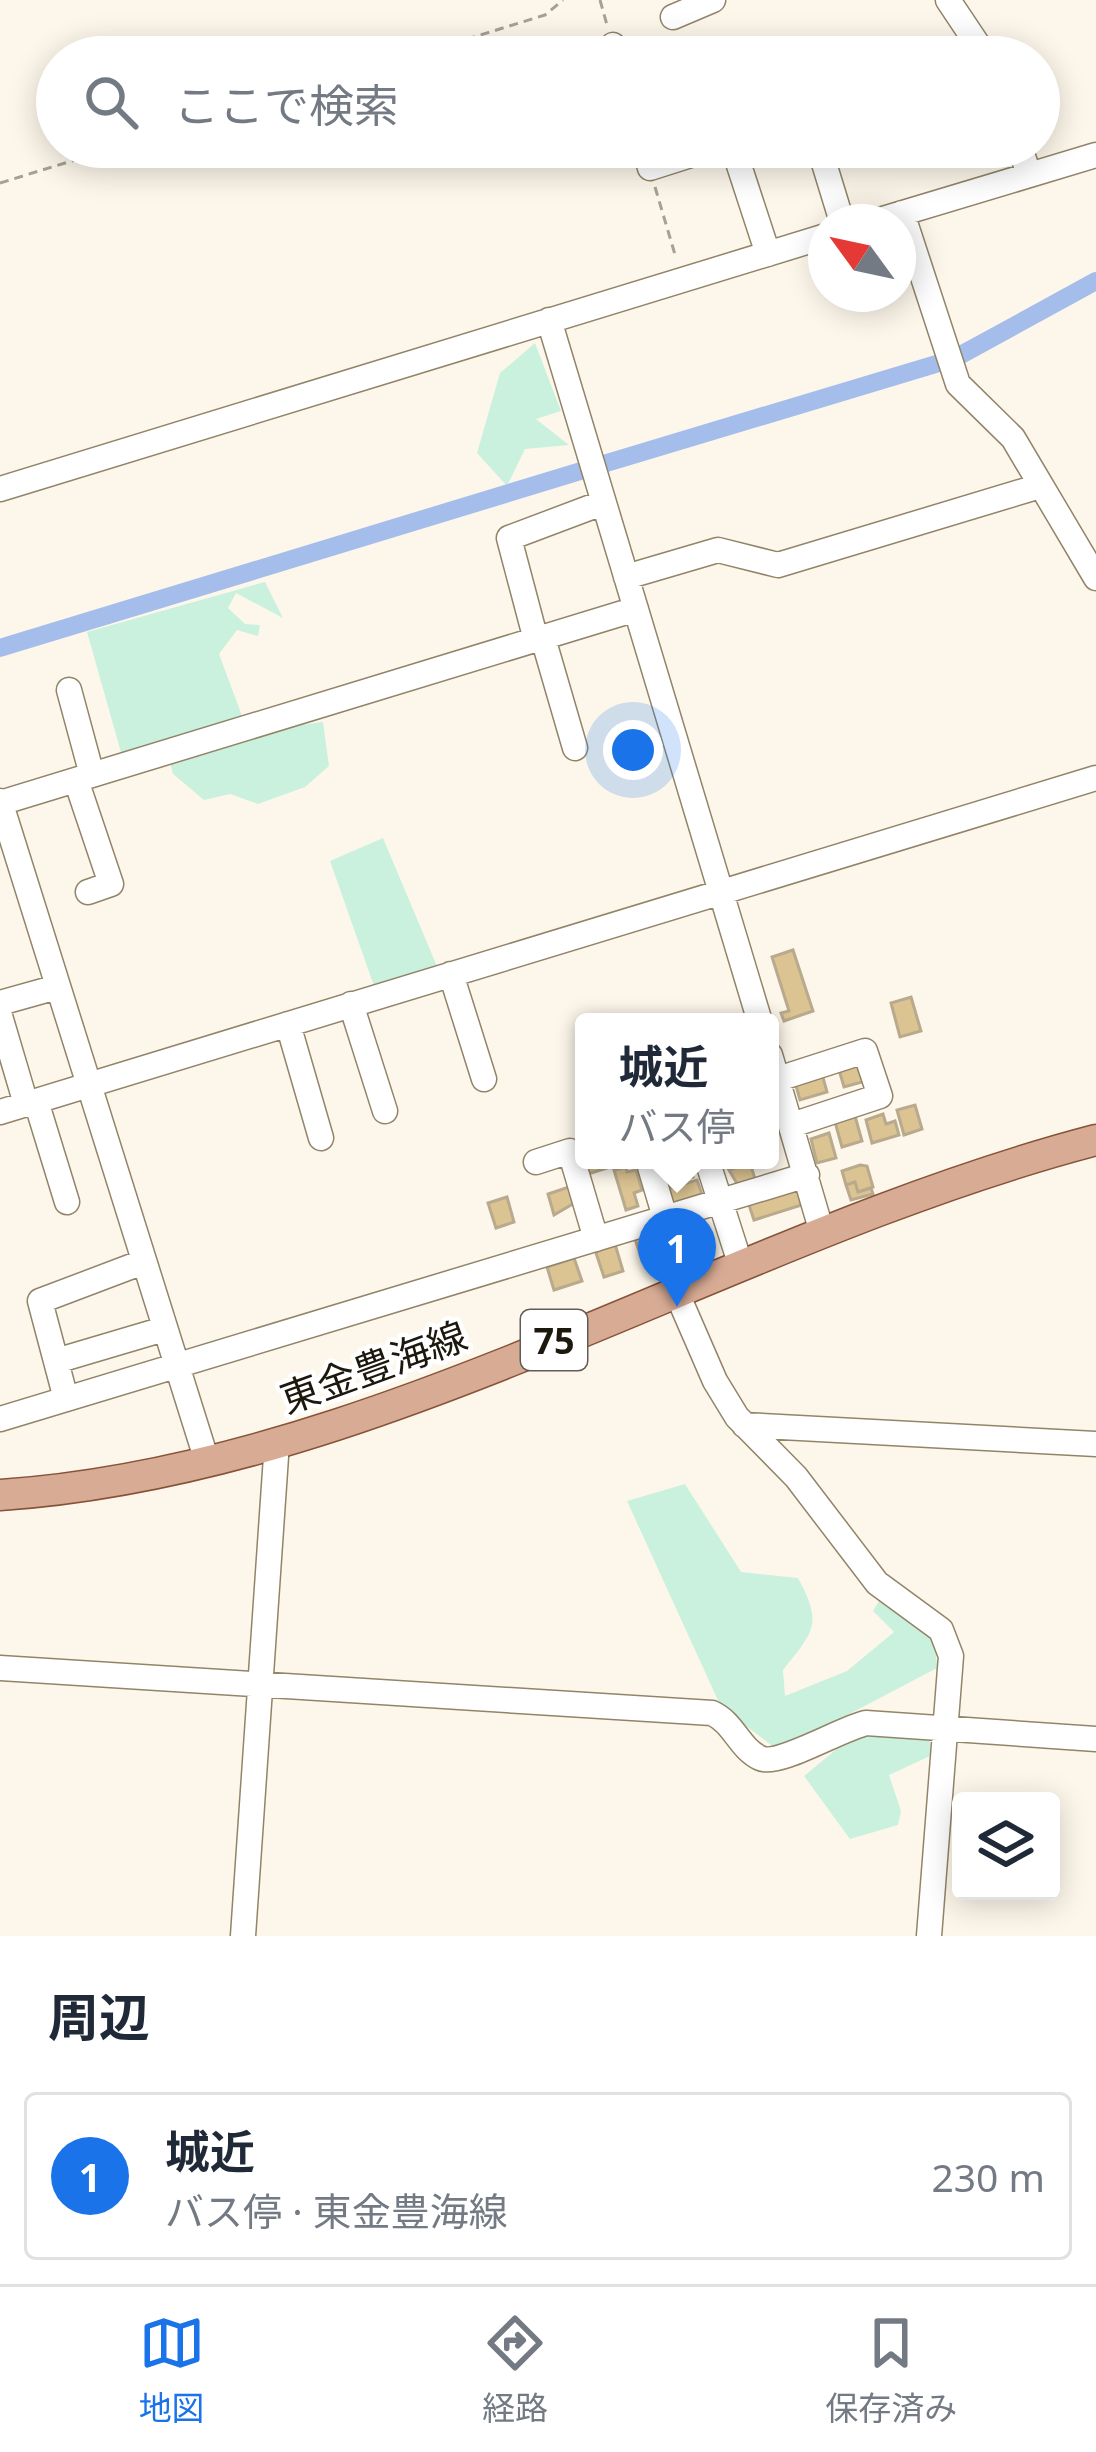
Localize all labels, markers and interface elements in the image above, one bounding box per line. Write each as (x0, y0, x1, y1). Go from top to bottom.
search box (36, 36, 1060, 168)
icon: search (78, 69, 144, 135)
text: ここで検索 (174, 74, 399, 135)
north arrow (808, 204, 916, 312)
your location (603, 720, 663, 780)
popup (575, 1013, 779, 1169)
text: 城近 (618, 1035, 709, 1096)
text: バス停 (618, 1099, 736, 1152)
pin: 1 (638, 1208, 716, 1307)
street label: 東金豊海線 (272, 1308, 474, 1424)
road number: 75 (521, 1310, 587, 1370)
map controls (952, 1792, 1060, 1900)
button: layers (952, 1792, 1060, 1900)
text: 周辺 (48, 1981, 150, 2051)
text: 城近 (165, 2120, 255, 2181)
text: 1 (79, 2150, 101, 2203)
text: 230 m (931, 2150, 1045, 2203)
text: バス停 · 東金豊海線 (165, 2184, 508, 2237)
tab: 地図 (139, 2310, 205, 2430)
tab: 経路 (482, 2310, 548, 2430)
tab: 保存済み (825, 2310, 957, 2430)

